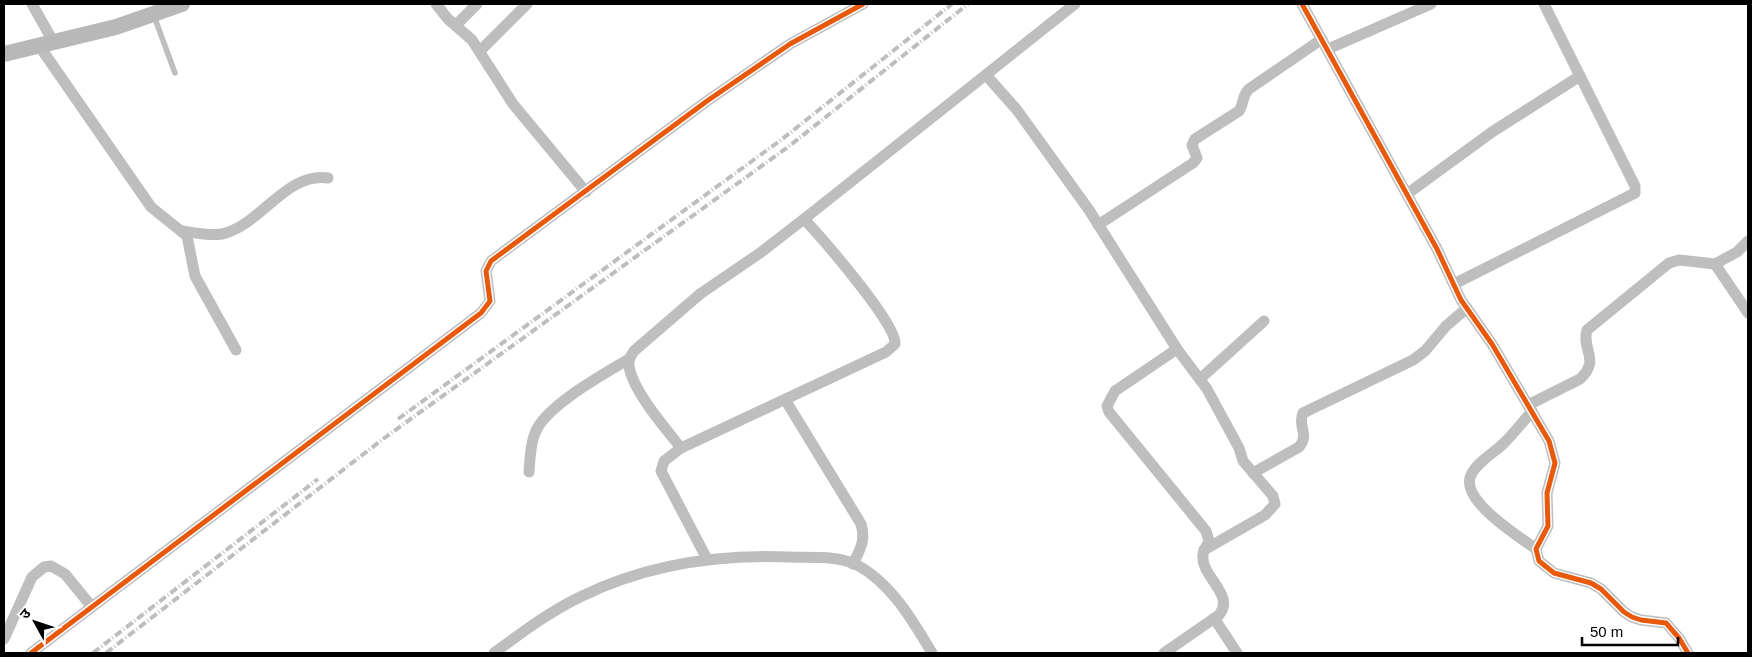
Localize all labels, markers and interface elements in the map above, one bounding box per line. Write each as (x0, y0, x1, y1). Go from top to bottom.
north arrow (10, 597, 60, 647)
text: उ (16, 605, 34, 622)
scale bar (1582, 614, 1678, 646)
text: 50 m (1590, 623, 1623, 640)

